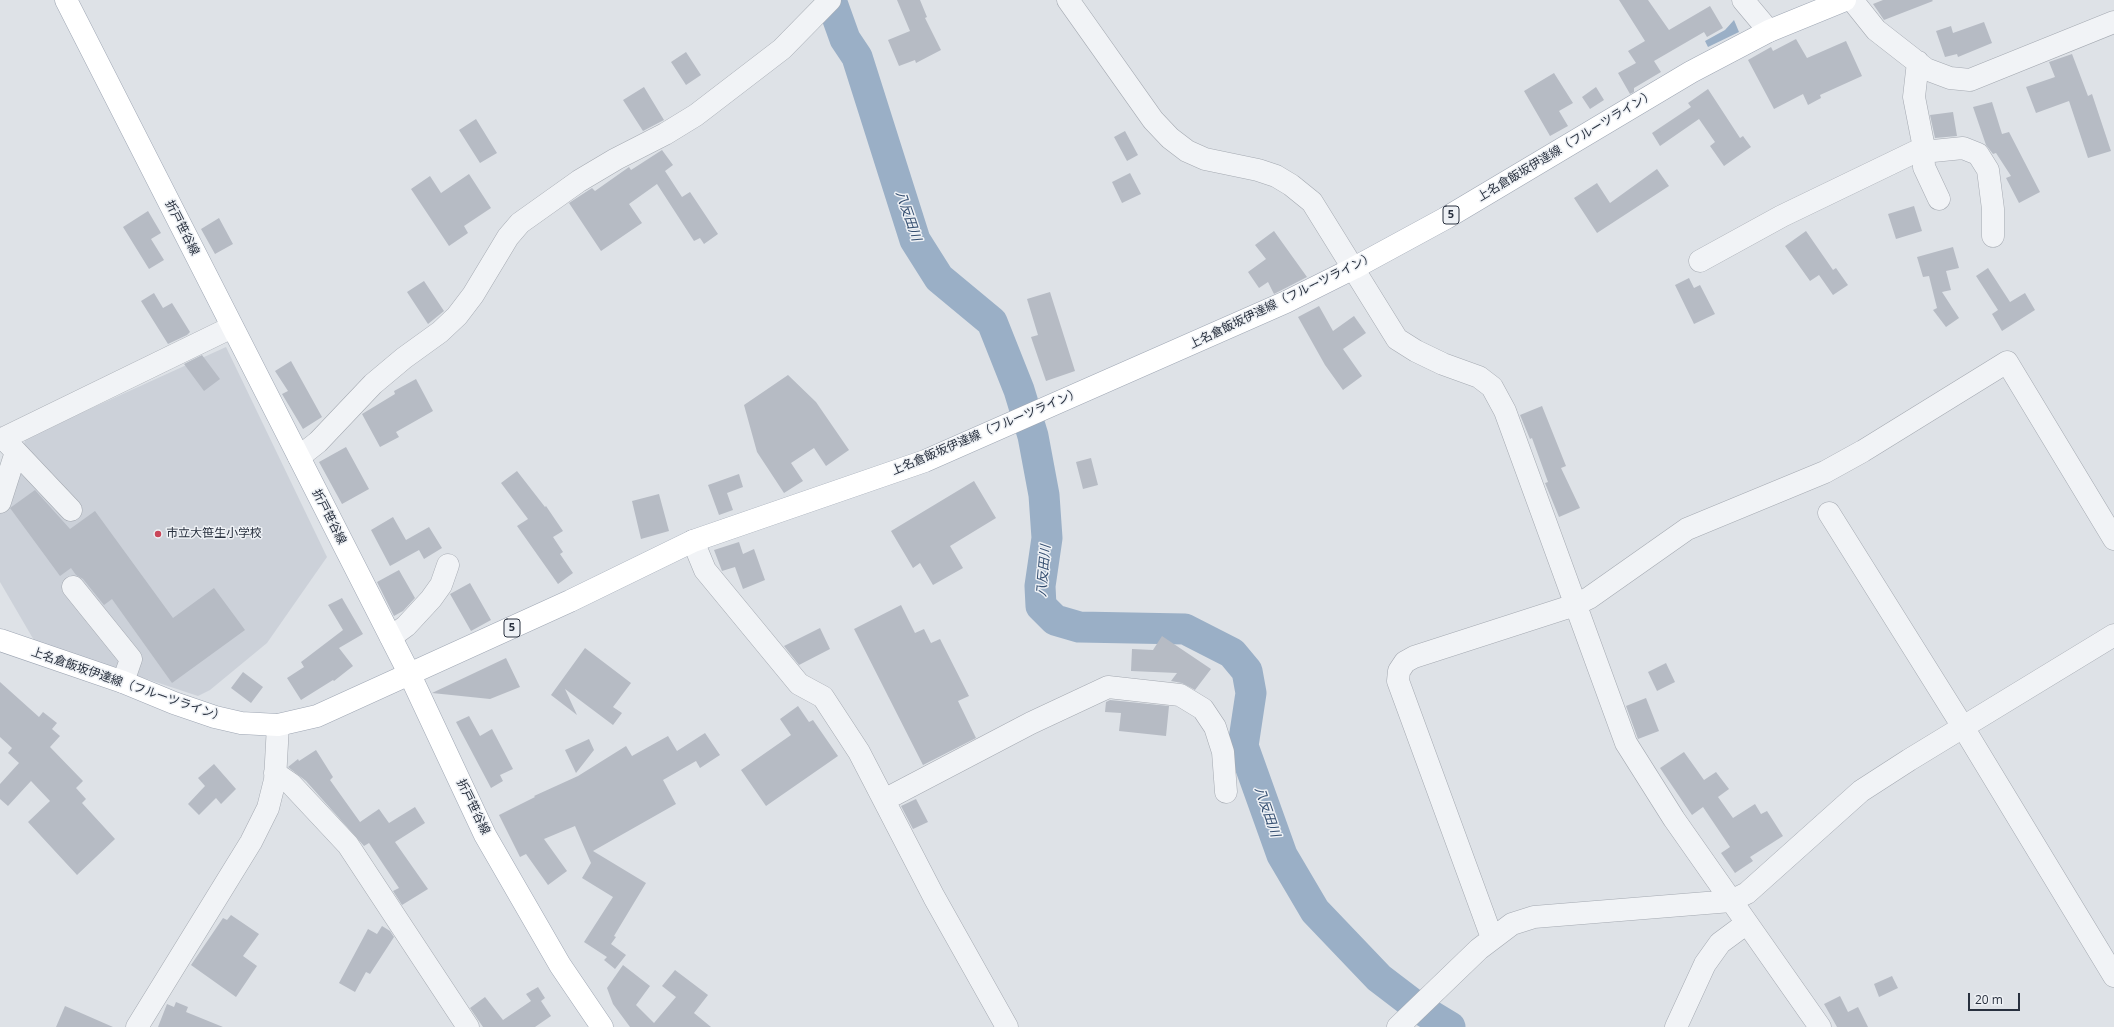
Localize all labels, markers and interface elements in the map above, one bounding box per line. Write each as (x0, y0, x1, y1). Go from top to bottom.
street label: 上名倉飯坂伊達線（フルーツライン） (1475, 87, 1657, 205)
water label: 八反田川 (892, 189, 924, 243)
street label: 折戸笹谷線 (162, 198, 202, 258)
road number: 5 (1443, 206, 1459, 224)
street label: 上名倉飯坂伊達線（フルーツライン） (1187, 250, 1377, 352)
street label: 上名倉飯坂伊達線（フルーツライン） (889, 386, 1083, 478)
street label: 折戸笹谷線 (309, 487, 349, 547)
place label: 市立大笹生小学校 (166, 527, 262, 541)
marker: 市立大笹生小学校 (153, 529, 163, 539)
water label: 八反田川 (1034, 544, 1054, 598)
road number: 5 (504, 619, 520, 637)
street label: 上名倉飯坂伊達線（フルーツライン） (29, 645, 227, 725)
street label: 折戸笹谷線 (453, 777, 493, 837)
water label: 八反田川 (1251, 785, 1283, 839)
scale bar (1970, 985, 2022, 1011)
text: 20 m (1975, 991, 2003, 1008)

